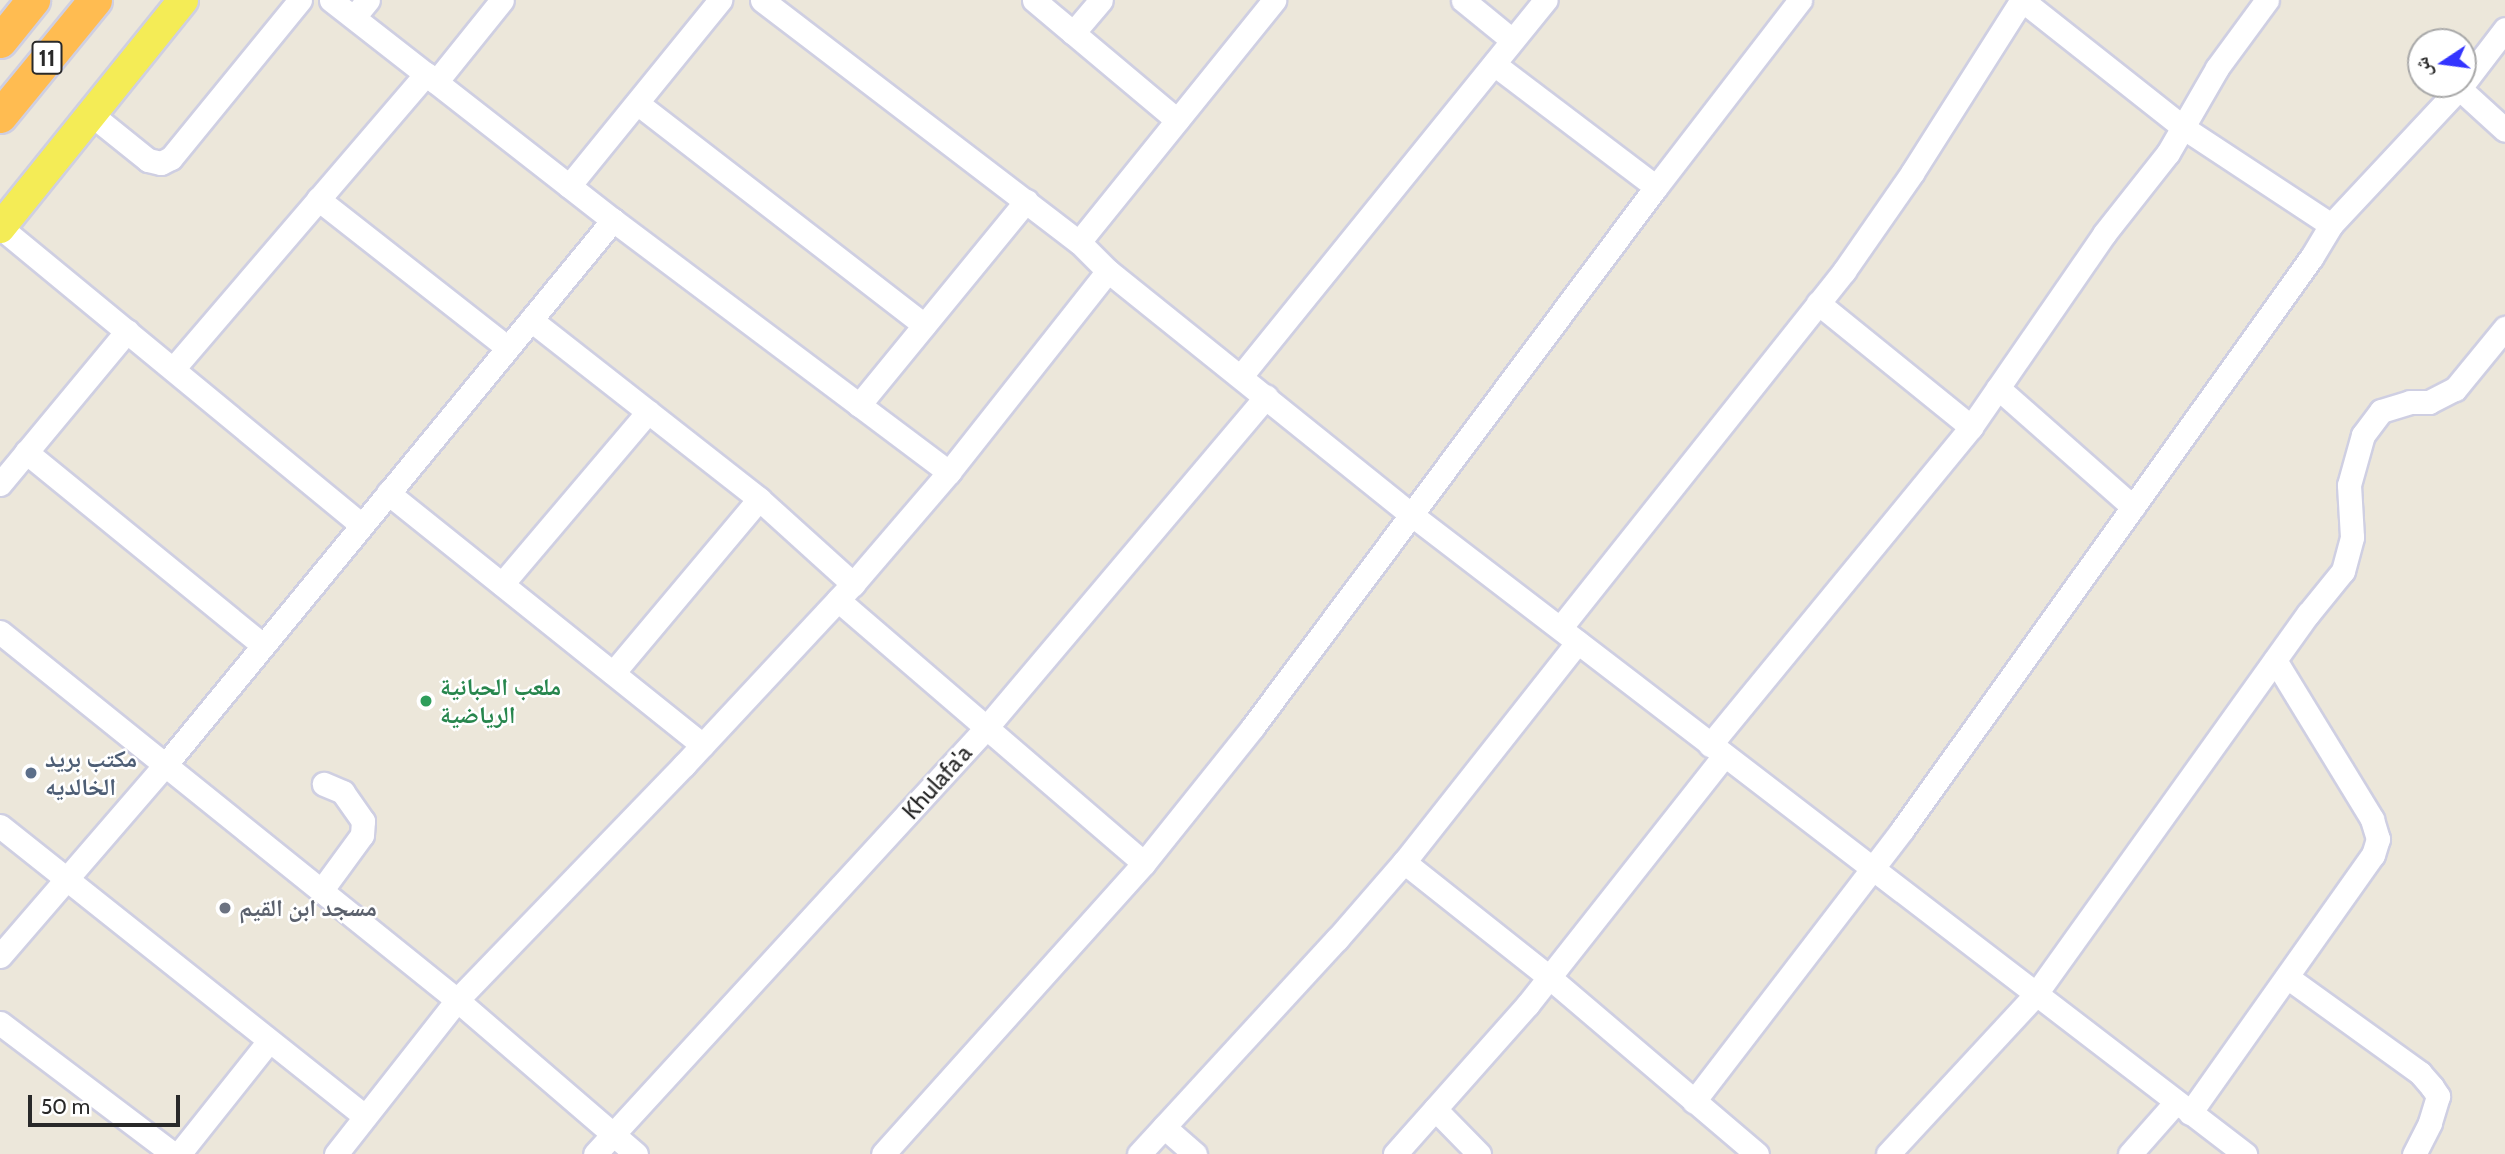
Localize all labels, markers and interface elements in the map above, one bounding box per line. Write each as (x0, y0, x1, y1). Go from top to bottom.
north arrow (2407, 28, 2477, 98)
road number: 11 (31, 39, 63, 78)
text: ش (2410, 55, 2436, 80)
place label: ملعب الحبانية الرياضية (440, 673, 561, 729)
marker: ملعب الحبانية الرياضية (418, 693, 434, 709)
street label: Khulafa'a (896, 739, 978, 825)
place label: مكتب بريد الخالديه (45, 745, 137, 801)
marker: مكتب بريد الخالديه (23, 765, 39, 781)
place label: مسجد ابن القيم (239, 894, 377, 922)
marker: مسجد ابن القيم (217, 900, 233, 916)
scale bar (32, 1080, 184, 1124)
text: 50 m (41, 1094, 90, 1119)

